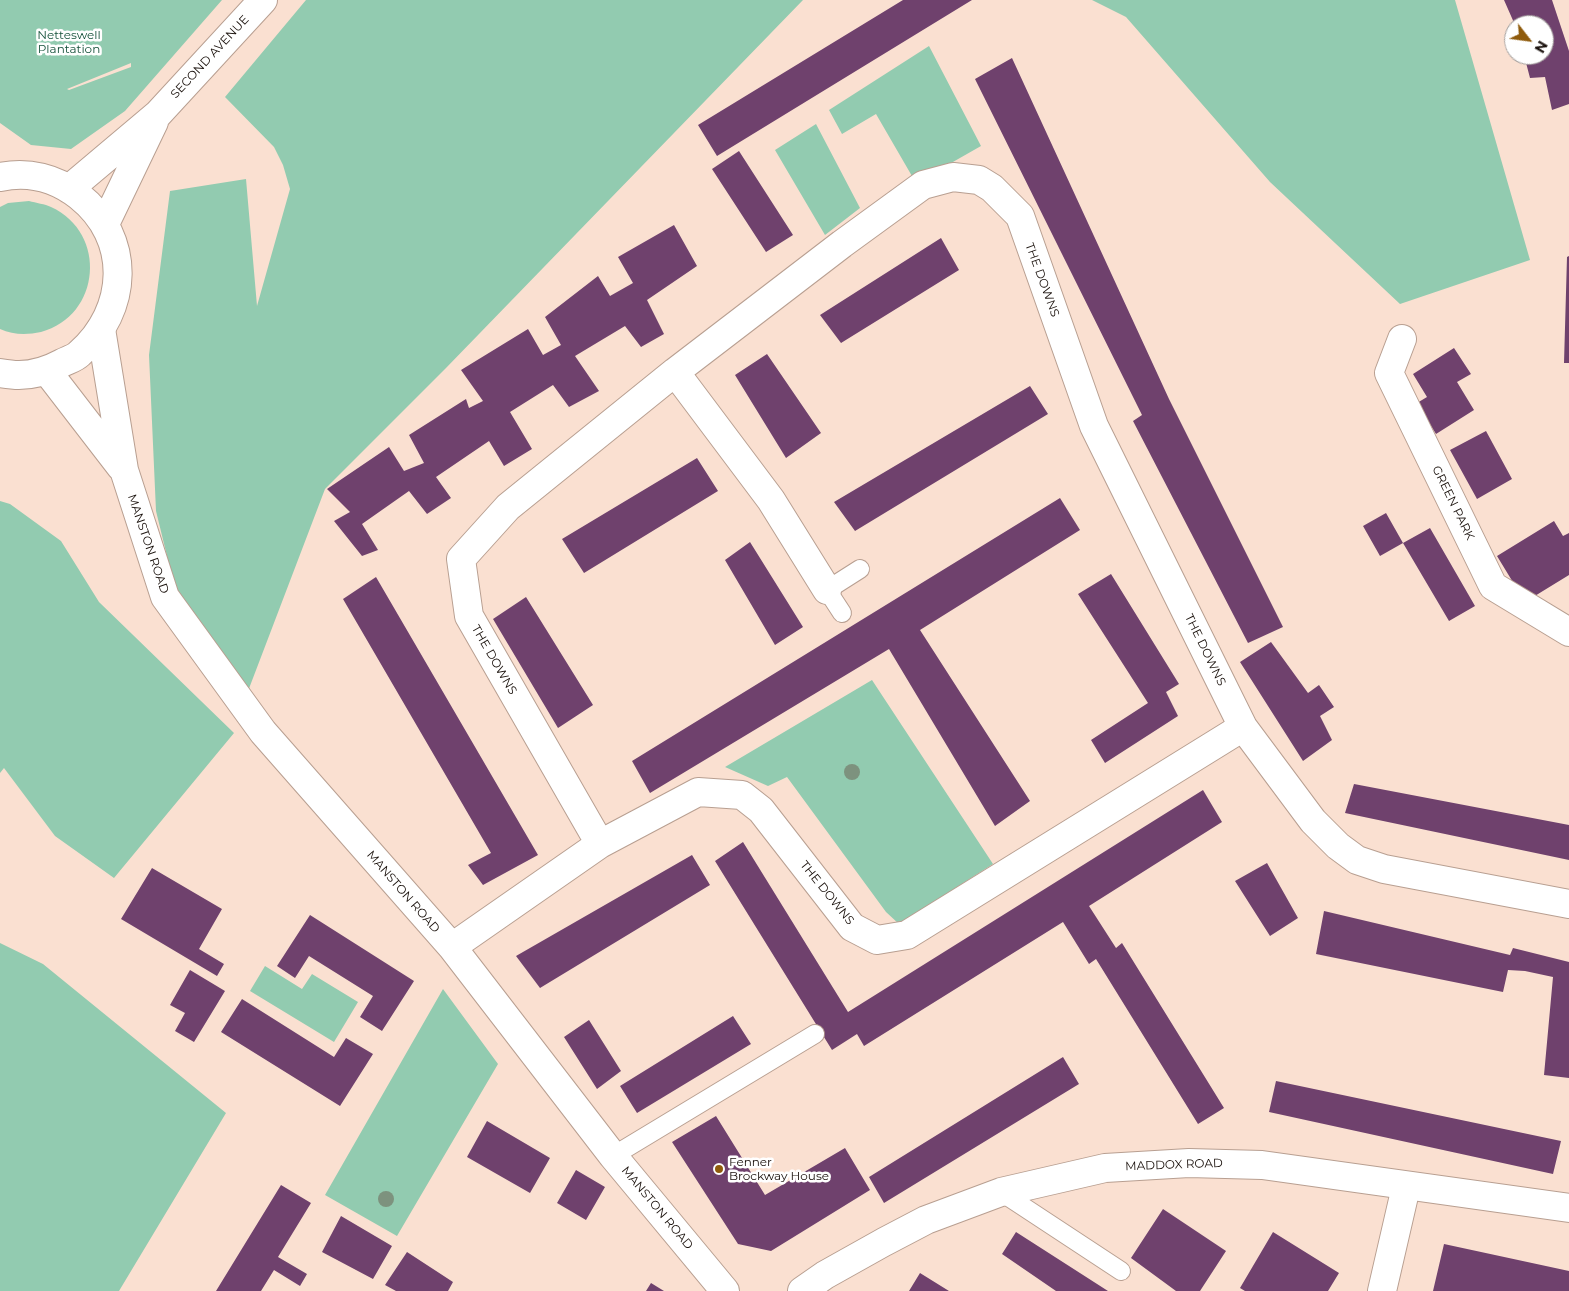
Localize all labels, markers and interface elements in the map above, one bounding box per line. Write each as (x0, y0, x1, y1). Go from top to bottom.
street label: SECOND AVENUE (168, 13, 252, 101)
north arrow (1504, 15, 1554, 65)
park label: Netteswell Plantation (37, 28, 101, 56)
text: N (1531, 38, 1552, 56)
street label: THE DOWNS (1022, 241, 1062, 319)
street label: GREEN PARK (1429, 464, 1477, 542)
street label: MANSTON ROAD (124, 493, 172, 595)
street label: THE DOWNS (1181, 612, 1229, 688)
street label: THE DOWNS (468, 623, 520, 697)
street label: MANSTON ROAD (363, 848, 443, 936)
street label: THE DOWNS (797, 858, 857, 928)
place label: Fenner Brockway House (729, 1155, 829, 1183)
street label: MADDOX ROAD (1125, 1156, 1223, 1174)
marker: Fenner Brockway House (713, 1163, 725, 1175)
street label: MANSTON ROAD (618, 1164, 696, 1252)

